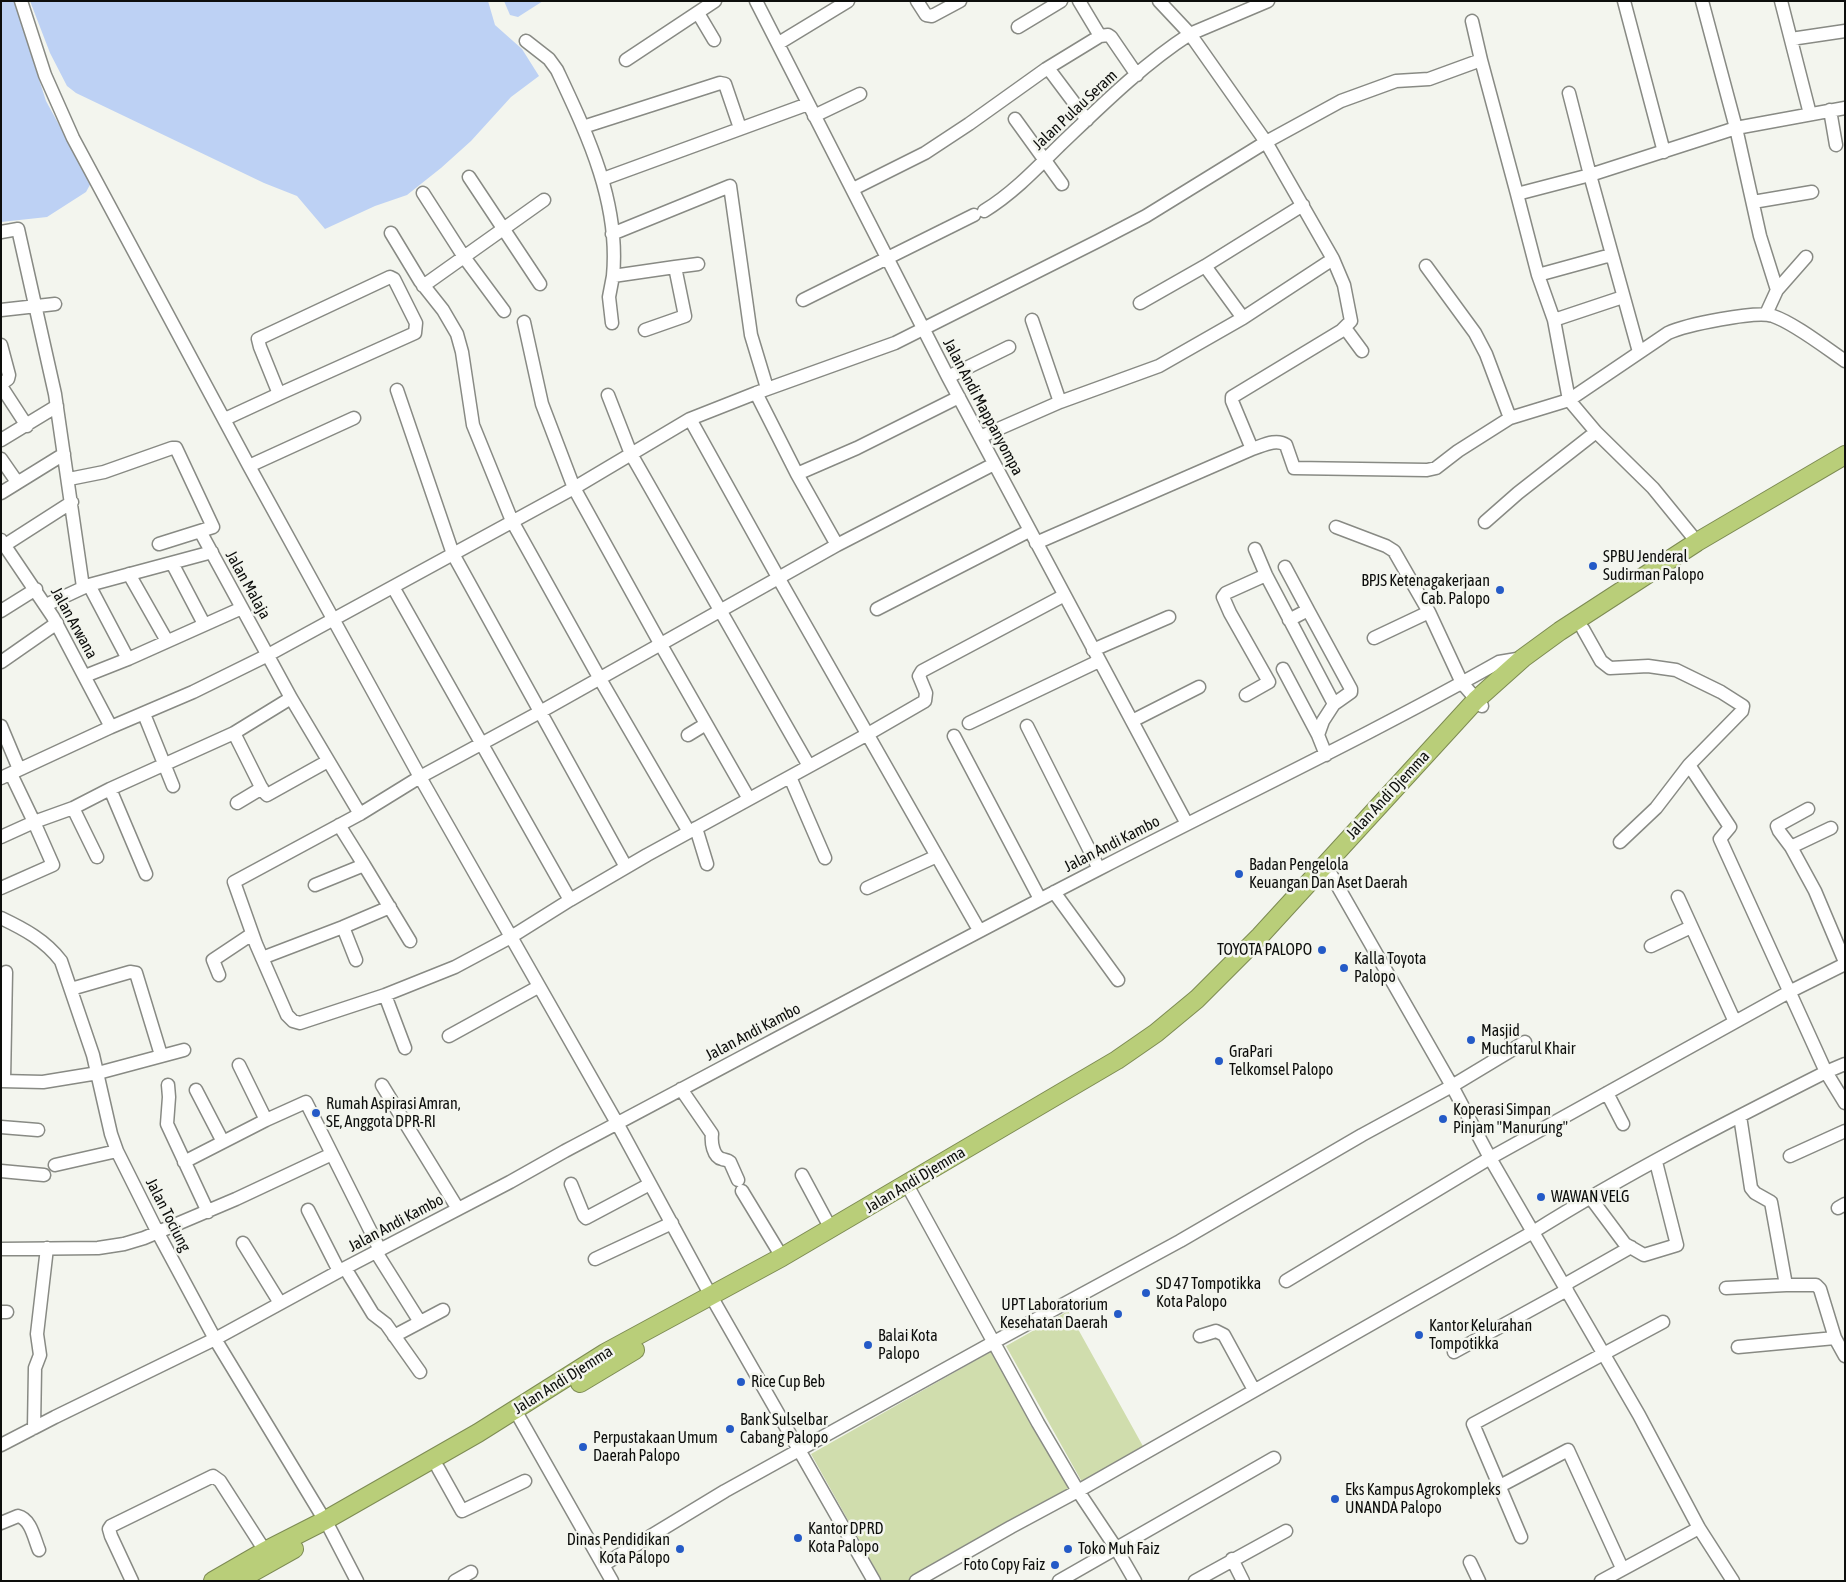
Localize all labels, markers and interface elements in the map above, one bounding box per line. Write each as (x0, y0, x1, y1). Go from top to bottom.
street label: Jalan Pulau Seram (1029, 66, 1121, 154)
street label: Jalan Andi Mappanyompa (939, 335, 1027, 479)
street label: Jalan Malaja (221, 547, 275, 623)
place label: SPBU Jenderal Sudirman Palopo (1603, 547, 1704, 585)
marker: SPBU Jenderal Sudirman Palopo (1587, 560, 1599, 572)
place label: BPJS Ketenagakerjaan Cab. Palopo (1361, 571, 1490, 609)
street label: Jalan Arwana (47, 584, 101, 662)
marker: BPJS Ketenagakerjaan Cab. Palopo (1494, 584, 1506, 596)
street label: Jalan Andi Djemma (1342, 747, 1434, 843)
street label: Jalan Andi Kambo (1061, 812, 1163, 876)
place label: Badan Pengelola Keuangan Dan Aset Daerah (1249, 855, 1408, 893)
marker: Badan Pengelola Keuangan Dan Aset Daerah (1233, 868, 1245, 880)
place label: TOYOTA PALOPO (1217, 940, 1312, 960)
marker: TOYOTA PALOPO (1316, 944, 1328, 956)
place label: Kalla Toyota Palopo (1354, 949, 1426, 987)
marker: Kalla Toyota Palopo (1338, 962, 1350, 974)
street label: Jalan Andi Kambo (702, 999, 804, 1065)
place label: Masjid Muchtarul Khair (1481, 1021, 1575, 1059)
marker: Masjid Muchtarul Khair (1465, 1034, 1477, 1046)
place label: GraPari Telkomsel Palopo (1229, 1042, 1333, 1080)
marker: GraPari Telkomsel Palopo (1213, 1055, 1225, 1067)
place label: Rumah Aspirasi Amran, SE, Anggota DPR-RI (326, 1094, 461, 1132)
place label: Koperasi Simpan Pinjam "Manurung" (1453, 1100, 1568, 1138)
marker: Rumah Aspirasi Amran, SE, Anggota DPR-RI (310, 1107, 322, 1119)
marker: Koperasi Simpan Pinjam "Manurung" (1437, 1113, 1449, 1125)
street label: Jalan Andi Djemma (861, 1143, 969, 1217)
street label: Jalan Tociung (141, 1175, 195, 1255)
place label: WAWAN VELG (1551, 1187, 1630, 1207)
street label: Jalan Andi Kambo (345, 1190, 447, 1256)
marker: WAWAN VELG (1535, 1191, 1547, 1203)
place label: SD 47 Tompotikka Kota Palopo (1156, 1274, 1261, 1312)
marker: SD 47 Tompotikka Kota Palopo (1140, 1287, 1152, 1299)
place label: UPT Laboratorium Kesehatan Daerah (1000, 1295, 1108, 1333)
marker: UPT Laboratorium Kesehatan Daerah (1112, 1308, 1124, 1320)
place label: Kantor Kelurahan Tompotikka (1429, 1316, 1532, 1354)
place label: Balai Kota Palopo (878, 1326, 938, 1364)
marker: Kantor Kelurahan Tompotikka (1413, 1329, 1425, 1341)
marker: Balai Kota Palopo (862, 1339, 874, 1351)
street label: Jalan Andi Djemma (510, 1342, 616, 1418)
place label: Rice Cup Beb (751, 1372, 825, 1392)
marker: Rice Cup Beb (735, 1376, 747, 1388)
place label: Bank Sulselbar Cabang Palopo (740, 1410, 828, 1448)
marker: Bank Sulselbar Cabang Palopo (724, 1423, 736, 1435)
place label: Perpustakaan Umum Daerah Palopo (593, 1428, 718, 1466)
marker: Perpustakaan Umum Daerah Palopo (577, 1441, 589, 1453)
place label: Eks Kampus Agrokompleks UNANDA Palopo (1345, 1480, 1501, 1518)
marker: Eks Kampus Agrokompleks UNANDA Palopo (1329, 1493, 1341, 1505)
place label: Kantor DPRD Kota Palopo (808, 1519, 883, 1557)
place label: Dinas Pendidikan Kota Palopo (567, 1530, 670, 1568)
marker: Kantor DPRD Kota Palopo (792, 1532, 804, 1544)
place label: Toko Muh Faiz (1078, 1539, 1159, 1559)
marker: Dinas Pendidikan Kota Palopo (674, 1543, 686, 1555)
marker: Toko Muh Faiz (1062, 1543, 1074, 1555)
place label: Foto Copy Faiz (963, 1555, 1045, 1575)
marker: Foto Copy Faiz (1049, 1559, 1061, 1571)

